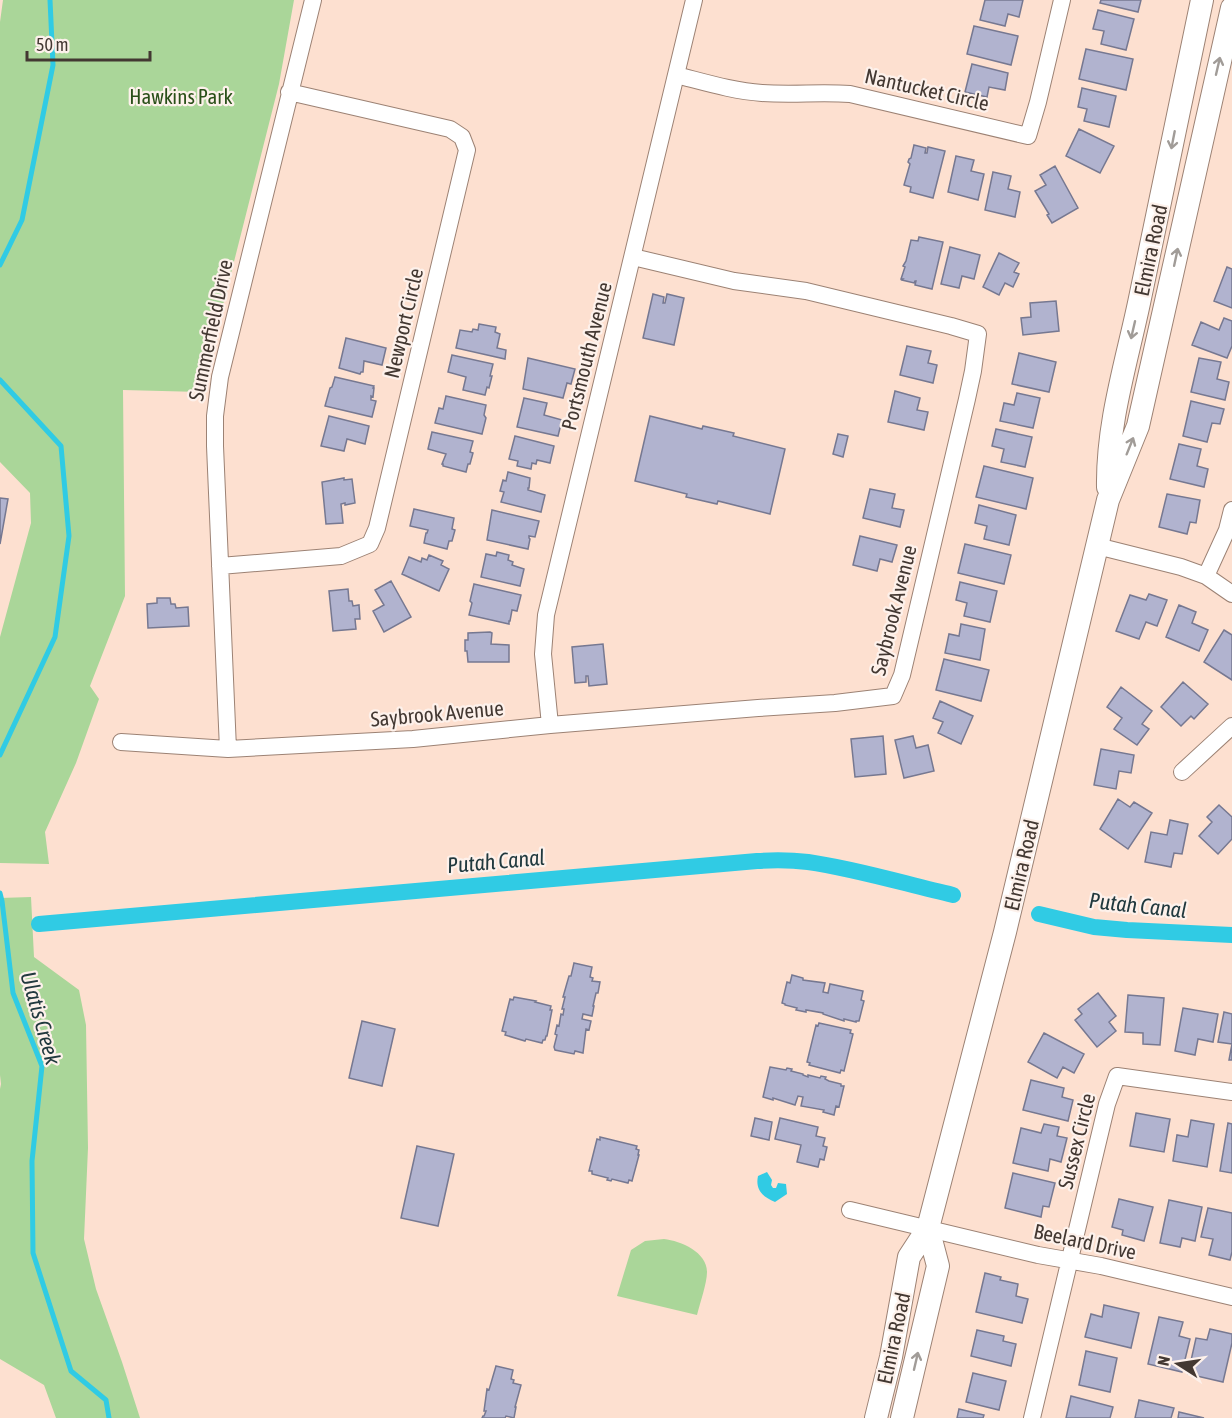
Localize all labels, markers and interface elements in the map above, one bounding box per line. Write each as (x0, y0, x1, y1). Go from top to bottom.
scale bar (27, 24, 150, 62)
text: 50 m (36, 34, 68, 55)
one-way arrow (1213, 57, 1224, 76)
street label: Nantucket Circle (863, 63, 991, 115)
park label: Hawkins Park (129, 84, 233, 108)
one-way arrow (1167, 129, 1178, 149)
street label: Elmira Road (1129, 202, 1171, 298)
one-way arrow (1171, 247, 1183, 266)
street label: Summerfield Drive (183, 257, 237, 403)
street label: Newport Circle (379, 266, 427, 380)
street label: Portsmouth Avenue (556, 279, 616, 433)
one-way arrow (1127, 320, 1138, 340)
one-way arrow (1125, 437, 1136, 456)
street label: Saybrook Avenue (865, 542, 921, 678)
street label: Saybrook Avenue (370, 695, 504, 731)
street label: Elmira Road (999, 817, 1043, 913)
water label: Putah Canal (446, 844, 546, 878)
water label: Putah Canal (1088, 887, 1188, 923)
water label: Ulatis Creek (15, 968, 67, 1068)
street label: Sussex Circle (1053, 1091, 1099, 1191)
street label: Beelard Drive (1032, 1218, 1138, 1264)
street label: Elmira Road (872, 1290, 914, 1386)
north arrow (1148, 1334, 1208, 1394)
one-way arrow (910, 1352, 922, 1371)
text: N (1154, 1354, 1173, 1367)

